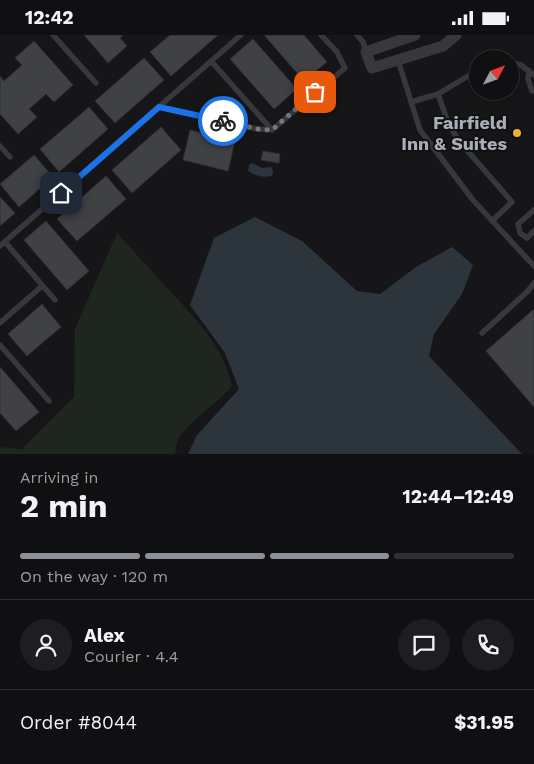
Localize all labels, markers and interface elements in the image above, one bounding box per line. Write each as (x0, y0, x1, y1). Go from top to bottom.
text: 12:42 (25, 6, 74, 29)
north arrow (469, 50, 519, 100)
map controls (469, 50, 519, 100)
pin (294, 71, 336, 113)
icon: bag (301, 78, 329, 106)
courier (198, 96, 248, 146)
icon: bike (209, 107, 237, 135)
place label: Fairfield Inn & Suites (401, 112, 507, 154)
marker: Fairfield Inn & Suites (511, 127, 523, 139)
pin (40, 172, 82, 214)
icon: home (47, 179, 75, 207)
text: Arriving in (20, 468, 98, 487)
text: 12:44–12:49 (403, 485, 514, 508)
text: 2 min (20, 487, 108, 525)
text: On the way · 120 m (20, 567, 168, 586)
button: person (20, 619, 72, 671)
button: chat (398, 619, 450, 671)
button: phone (462, 619, 514, 671)
text: Alex (84, 624, 125, 647)
text: Courier · 4.4 (84, 647, 179, 666)
text: Order #8044 (20, 711, 137, 734)
text: $31.95 (454, 711, 514, 734)

